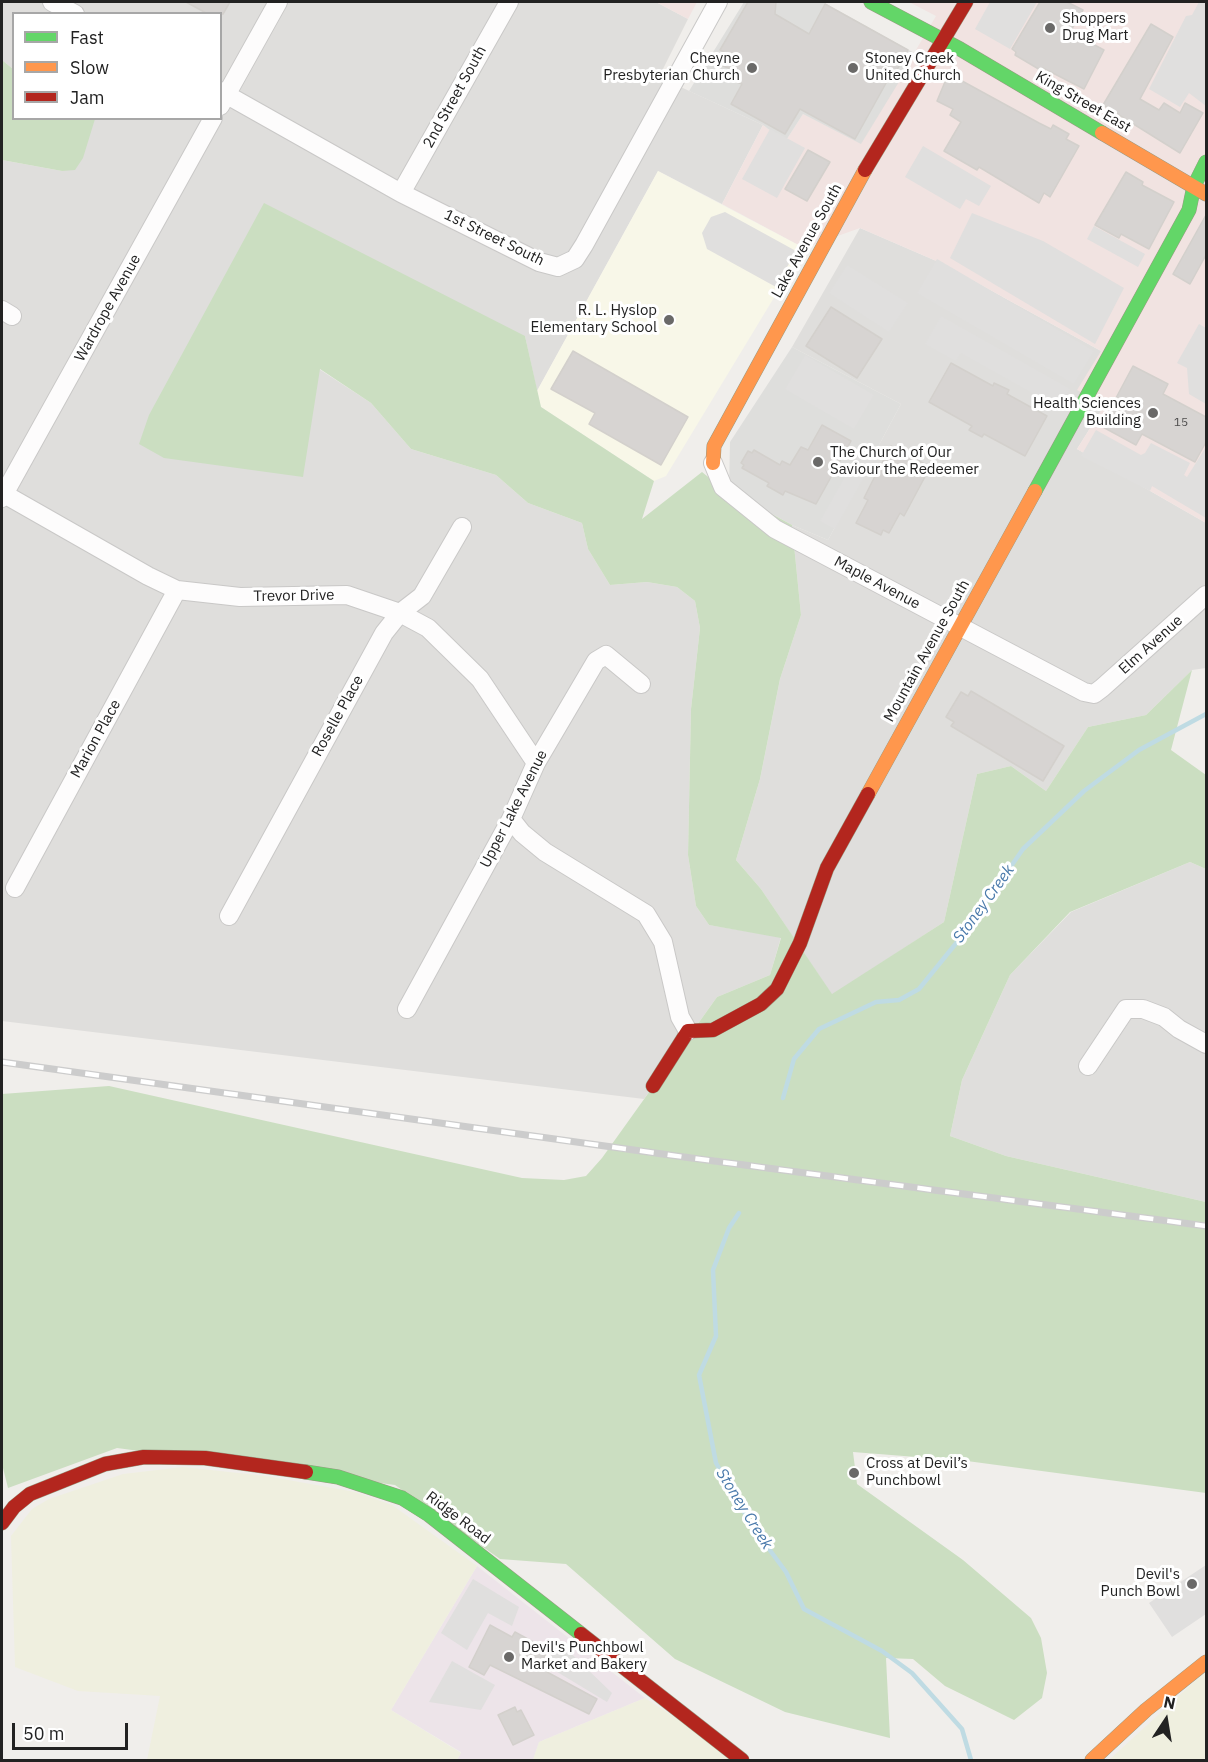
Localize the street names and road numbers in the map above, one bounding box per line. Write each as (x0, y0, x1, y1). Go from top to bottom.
street label: 2nd Street South (420, 43, 490, 151)
street label: King Street East (1032, 67, 1134, 137)
street label: Lake Avenue South (768, 181, 846, 301)
street label: 1st Street South (441, 206, 547, 270)
street label: Wardrope Avenue (71, 251, 145, 365)
street label: Maple Avenue (831, 553, 923, 613)
street label: Mountain Avenue South (880, 577, 974, 725)
street label: Trevor Drive (253, 586, 335, 606)
street label: Elm Avenue (1115, 612, 1187, 678)
street label: Roselle Place (308, 672, 368, 760)
street label: Marion Place (67, 697, 125, 781)
street label: Upper Lake Avenue (477, 747, 551, 871)
street label: Ridge Road (422, 1488, 494, 1548)

